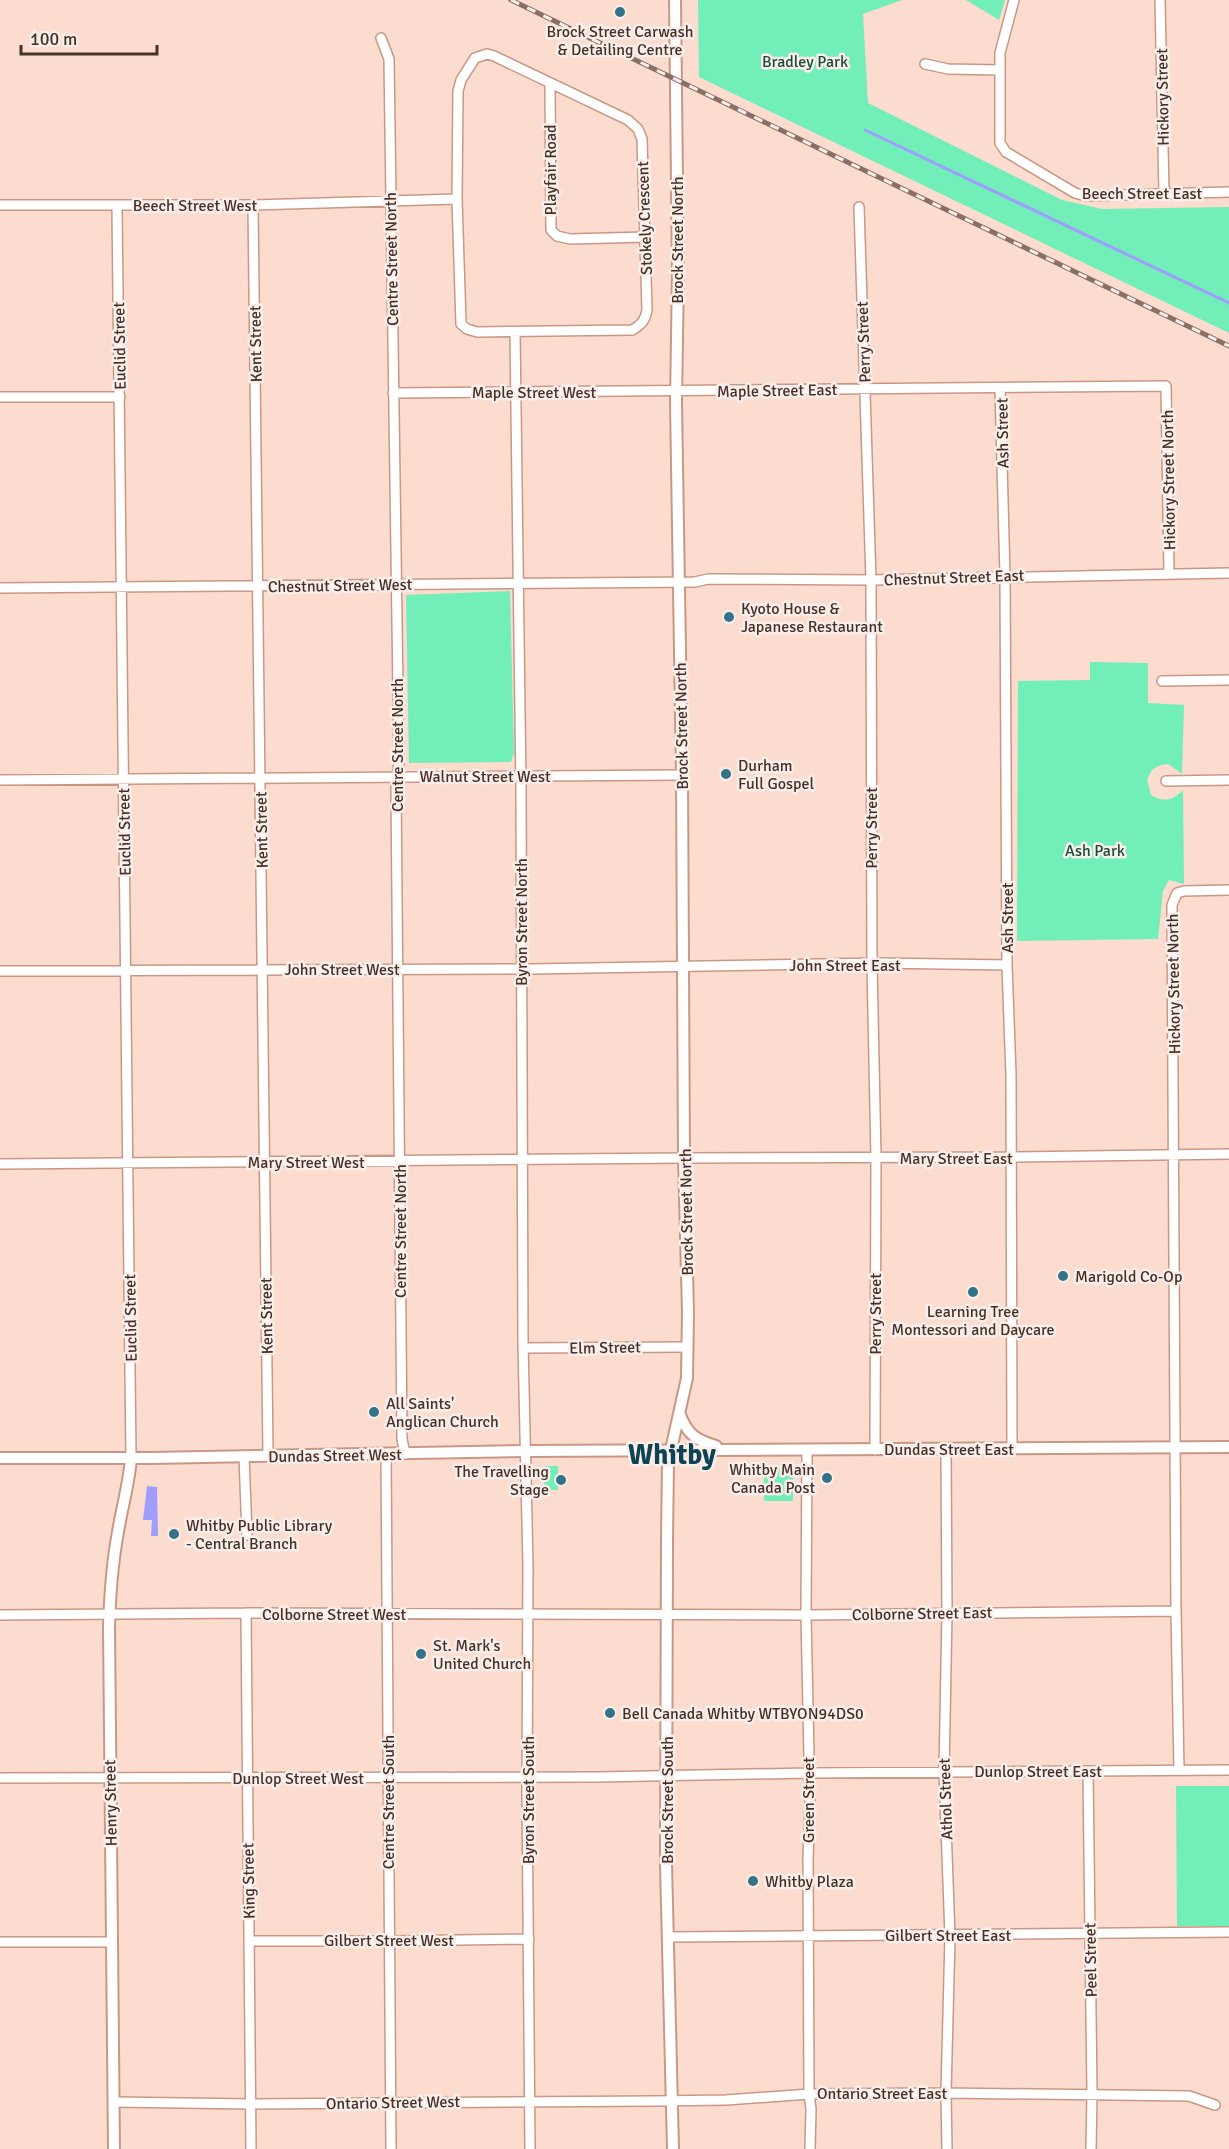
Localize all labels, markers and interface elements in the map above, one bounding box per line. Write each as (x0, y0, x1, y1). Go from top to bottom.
marker: Brock Street Carwash & Detailing Centre (613, 5, 627, 19)
scale bar (21, 18, 158, 56)
place label: Brock Street Carwash & Detailing Centre (547, 22, 693, 60)
text: 100 m (30, 28, 77, 50)
street label: Hickory Street (1152, 48, 1174, 146)
park label: Bradley Park (762, 52, 848, 72)
street label: Playfair Road (541, 125, 561, 215)
street label: Stokely Crescent (633, 160, 657, 275)
street label: Brock Street North (668, 176, 688, 304)
street label: Beech Street East (1082, 184, 1203, 204)
street label: Centre Street North (381, 192, 403, 326)
street label: Beech Street West (133, 196, 258, 216)
street label: Perry Street (853, 300, 875, 383)
street label: Euclid Street (109, 302, 131, 390)
street label: Kent Street (245, 305, 267, 383)
street label: Maple Street East (717, 380, 838, 402)
street label: Maple Street West (472, 383, 597, 403)
street label: Ash Street (992, 397, 1014, 469)
street label: Hickory Street North (1158, 409, 1180, 551)
street label: Chestnut Street East (884, 566, 1025, 590)
street label: Chestnut Street West (268, 575, 413, 597)
place label: Kyoto House & Japanese Restaurant (741, 599, 883, 637)
marker: Kyoto House & Japanese Restaurant (722, 610, 736, 624)
street label: Brock Street North (671, 662, 693, 790)
street label: Centre Street North (388, 678, 408, 812)
place label: Durham Full Gospel (738, 756, 815, 794)
street label: Walnut Street West (419, 767, 551, 787)
marker: Durham Full Gospel (719, 767, 733, 781)
street label: Perry Street (862, 787, 882, 869)
street label: Euclid Street (114, 788, 136, 876)
street label: Kent Street (251, 791, 273, 869)
park label: Ash Park (1065, 841, 1125, 861)
street label: Byron Street North (512, 858, 532, 986)
street label: Ash Street (998, 882, 1018, 953)
street label: Hickory Street North (1163, 913, 1185, 1055)
street label: John Street East (789, 956, 901, 976)
street label: John Street West (284, 960, 400, 980)
street label: Brock Street North (676, 1148, 698, 1276)
street label: Mary Street East (899, 1149, 1013, 1169)
street label: Mary Street West (247, 1153, 365, 1173)
street label: Centre Street North (391, 1164, 411, 1298)
place label: Marigold Co-Op (1075, 1267, 1182, 1287)
marker: Marigold Co-Op (1056, 1269, 1070, 1283)
street label: Perry Street (866, 1273, 886, 1355)
street label: Euclid Street (120, 1274, 142, 1362)
street label: Kent Street (256, 1277, 278, 1355)
marker: Learning Tree Montessori and Daycare (966, 1285, 980, 1299)
place label: Learning Tree Montessori and Daycare (891, 1302, 1055, 1340)
street label: Elm Street (569, 1337, 641, 1359)
place label: All Saints' Anglican Church (386, 1394, 499, 1432)
marker: All Saints' Anglican Church (367, 1405, 381, 1419)
district label: Whitby (628, 1438, 716, 1472)
street label: Dundas Street East (884, 1440, 1014, 1460)
street label: Dundas Street West (268, 1445, 402, 1467)
place label: Whitby Main Canada Post (729, 1460, 815, 1498)
place label: The Travelling Stage (454, 1462, 549, 1500)
marker: Whitby Main Canada Post (820, 1471, 834, 1485)
marker: The Travelling Stage (554, 1473, 568, 1487)
place label: Whitby Public Library - Central Branch (186, 1516, 333, 1554)
marker: Whitby Public Library - Central Branch (167, 1527, 181, 1541)
street label: Colborne Street East (852, 1603, 993, 1625)
street label: Colborne Street West (262, 1605, 407, 1625)
place label: St. Mark's United Church (433, 1636, 531, 1674)
marker: St. Mark's United Church (414, 1647, 428, 1661)
place label: Bell Canada Whitby WTBYON94DS0 (622, 1704, 864, 1724)
marker: Bell Canada Whitby WTBYON94DS0 (603, 1706, 617, 1720)
street label: Centre Street South (379, 1735, 399, 1869)
street label: Byron Street South (519, 1736, 539, 1864)
street label: Brock Street South (658, 1736, 678, 1864)
street label: Green Street (799, 1757, 819, 1843)
street label: Athol Street (935, 1757, 957, 1840)
street label: Henry Street (100, 1759, 122, 1846)
street label: Dunlop Street East (974, 1762, 1102, 1782)
street label: Dunlop Street West (232, 1769, 364, 1789)
street label: King Street (238, 1842, 260, 1919)
place label: Whitby Plaza (765, 1872, 854, 1892)
marker: Whitby Plaza (746, 1874, 760, 1888)
street label: Peel Street (1080, 1922, 1102, 1997)
street label: Gilbert Street East (885, 1926, 1011, 1946)
street label: Gilbert Street West (324, 1931, 454, 1951)
street label: Ontario Street East (817, 2084, 947, 2104)
street label: Ontario Street West (326, 2092, 461, 2114)

